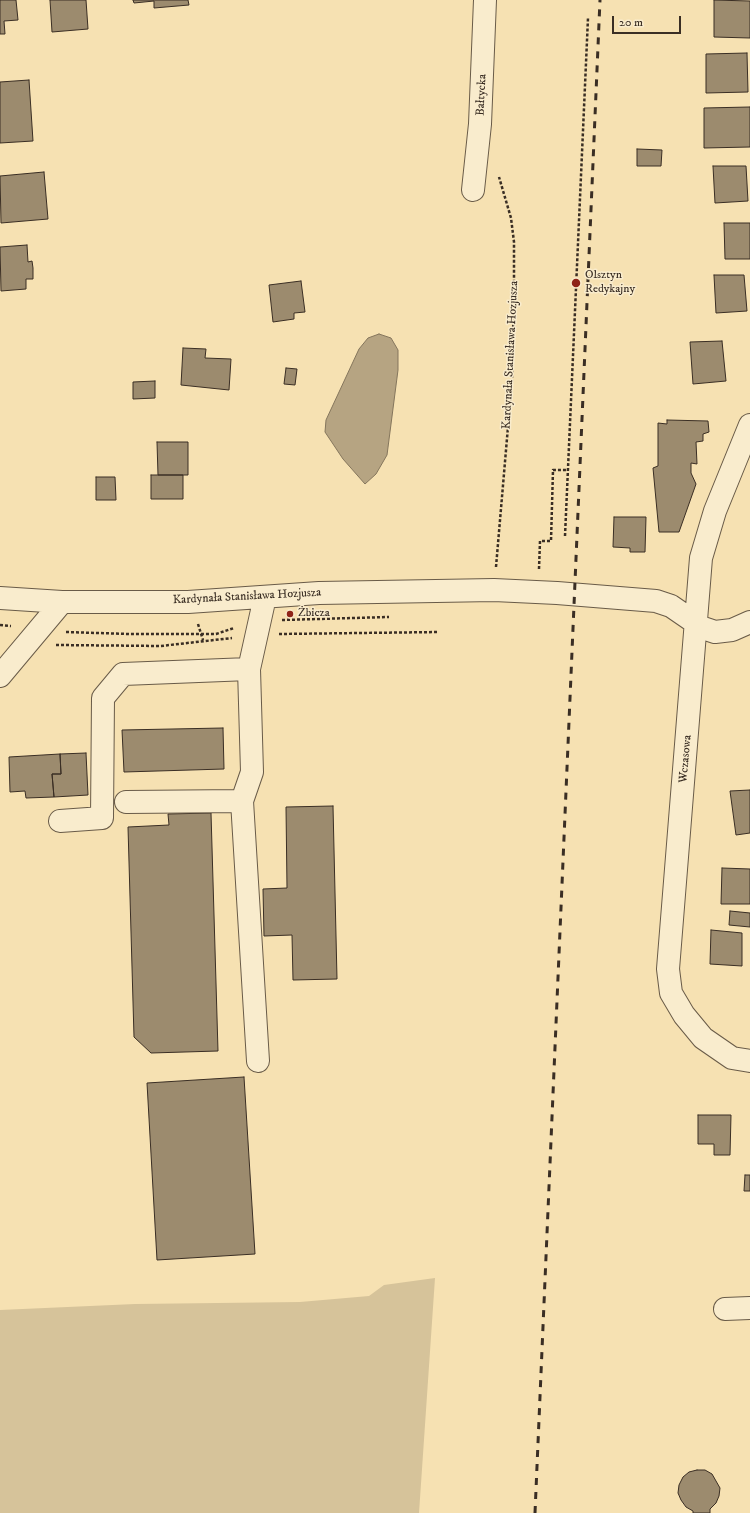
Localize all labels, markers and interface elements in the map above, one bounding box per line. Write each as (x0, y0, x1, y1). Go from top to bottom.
scale bar (614, 8, 683, 34)
text: 20 m (619, 15, 643, 30)
street label: Bałtycka (474, 74, 490, 116)
place label: Olsztyn Redykajny (585, 269, 635, 297)
marker: Olsztyn Redykajny (570, 277, 582, 289)
street label: Kardynała Stanisława Hozjusza (500, 280, 522, 430)
street label: Kardynała Stanisława Hozjusza (172, 586, 322, 608)
place label: Żbicza (298, 607, 330, 621)
marker: Żbicza (285, 609, 295, 619)
street label: Wczasowa (677, 734, 695, 784)

